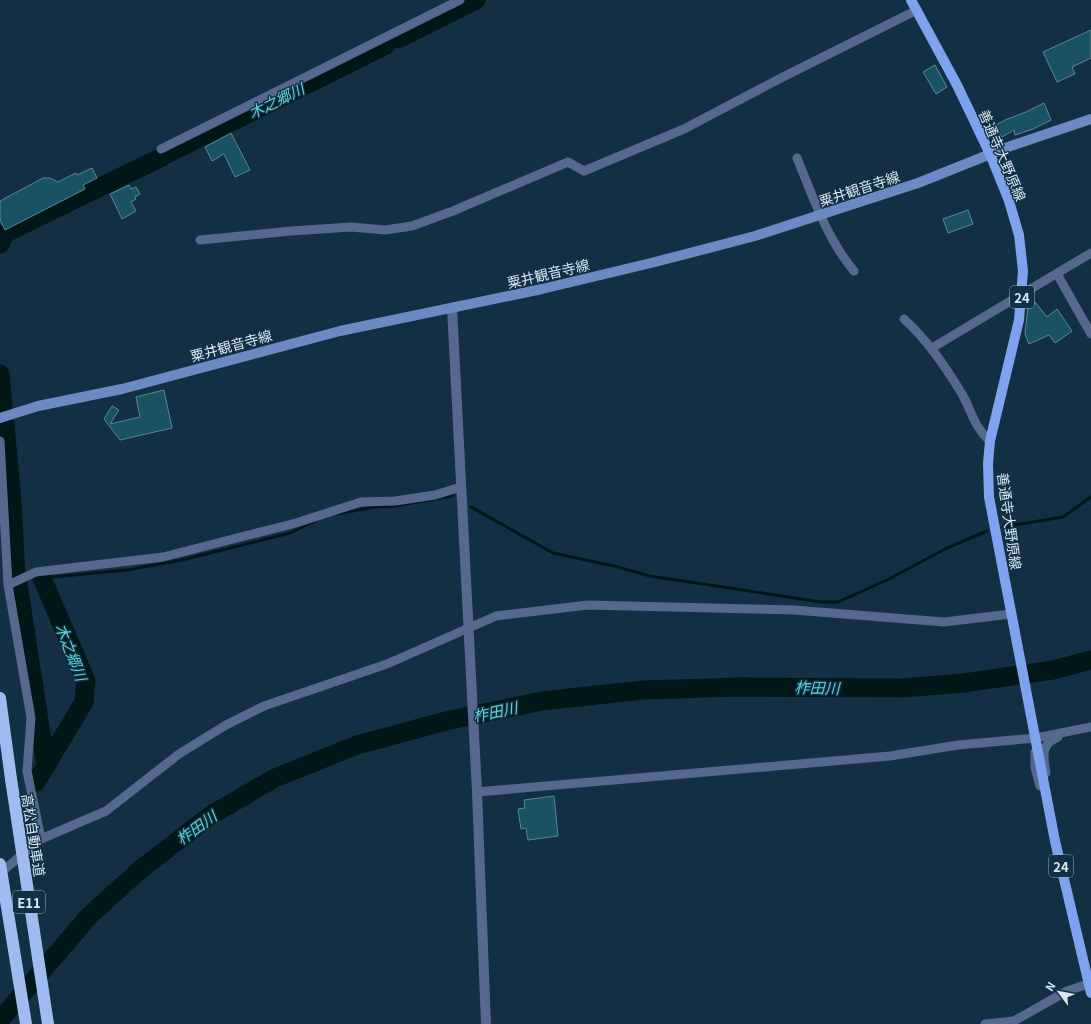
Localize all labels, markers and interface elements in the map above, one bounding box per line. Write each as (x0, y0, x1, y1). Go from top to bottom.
water label: 木之郷川 (244, 77, 309, 123)
street label: 善通寺大野原線 (975, 106, 1031, 204)
street label: 粟井観音寺線 (816, 166, 902, 210)
street label: 粟井観音寺線 (505, 254, 591, 292)
road number: 24 (1010, 286, 1034, 308)
street label: 粟井観音寺線 (188, 324, 274, 366)
street label: 善通寺大野原線 (993, 471, 1027, 571)
water label: 木之郷川 (51, 620, 93, 686)
water label: 柞田川 (794, 676, 842, 698)
water label: 柞田川 (471, 696, 521, 726)
street label: 高松自動車道 (18, 792, 50, 878)
water label: 柞田川 (172, 804, 222, 849)
road number: 24 (1049, 855, 1073, 877)
road number: E11 (13, 891, 45, 913)
north arrow (1039, 972, 1079, 1012)
text: N (1041, 978, 1059, 994)

